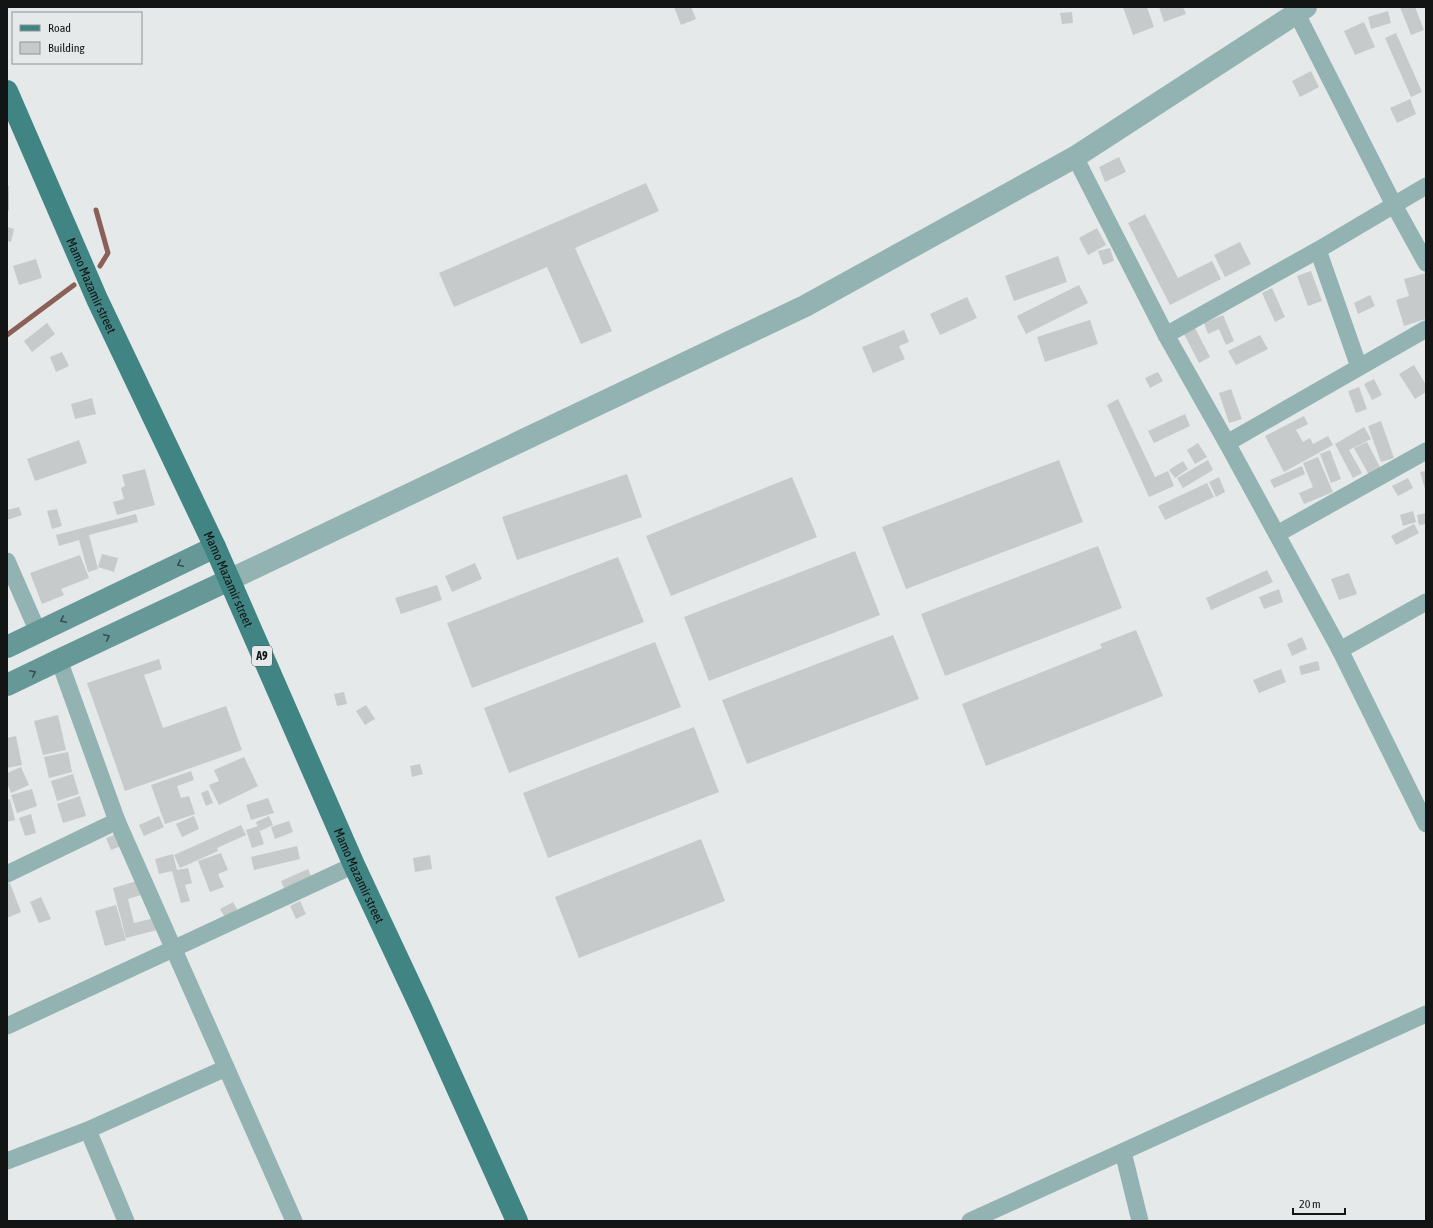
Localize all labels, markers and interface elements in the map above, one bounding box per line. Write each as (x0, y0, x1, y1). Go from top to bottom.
legend (12, 12, 142, 64)
text: Road (48, 21, 71, 35)
text: Building (48, 41, 86, 55)
street label: Mamo Mazamir street (63, 235, 119, 336)
street label: Mamo Mazamir street (201, 529, 256, 630)
one-way arrow (177, 559, 184, 567)
one-way arrow (59, 615, 67, 623)
one-way arrow (103, 634, 110, 642)
road number: A9 (252, 646, 272, 666)
one-way arrow (29, 670, 36, 677)
street label: Mamo Mazamir street (331, 826, 387, 926)
scale bar (1293, 1190, 1345, 1216)
text: 20 m (1299, 1197, 1321, 1211)

